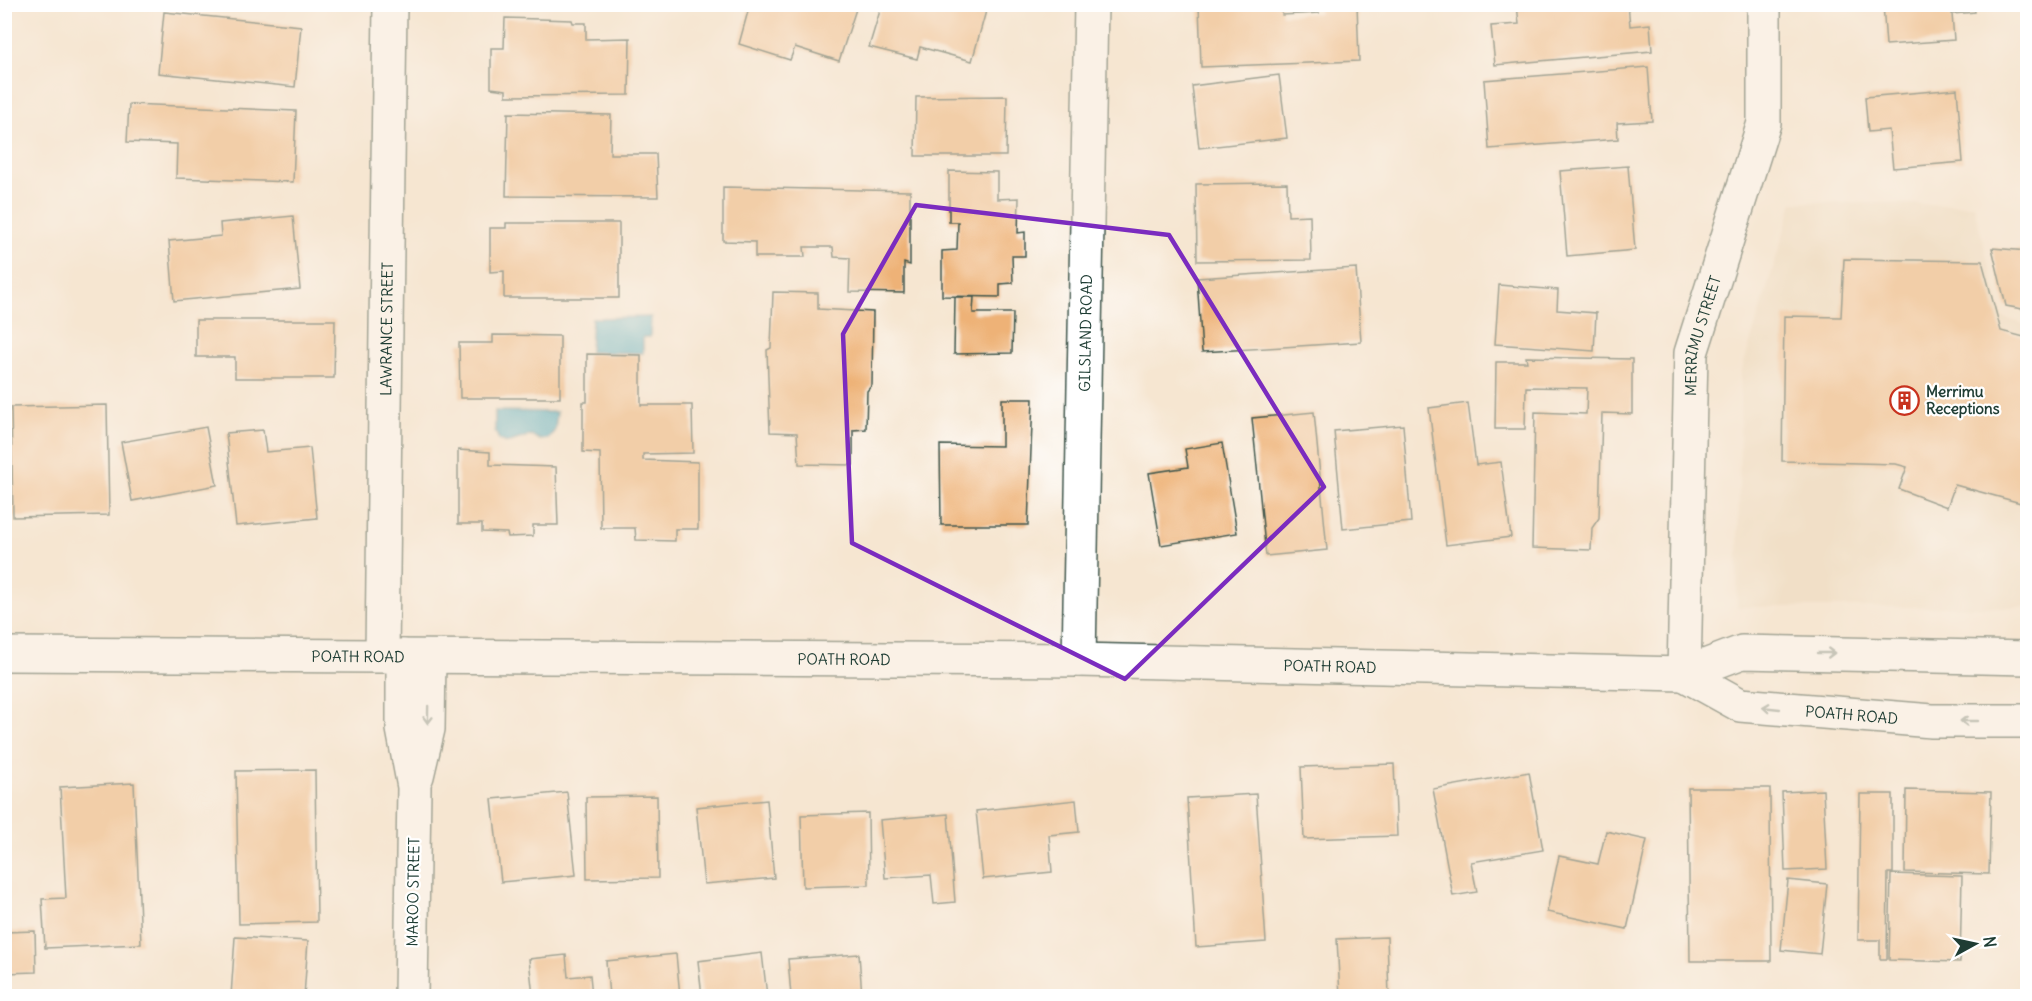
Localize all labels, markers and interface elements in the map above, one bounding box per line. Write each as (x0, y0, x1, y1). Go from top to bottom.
street label: LAWRANCE STREET (376, 262, 396, 396)
street label: MERRIMU STREET (1681, 273, 1725, 396)
street label: GILSLAND ROAD (1074, 274, 1096, 392)
place label: Merrimu Receptions (1926, 382, 2000, 419)
building icon: Merrimu Receptions (1889, 384, 1921, 416)
street label: POATH ROAD (311, 646, 405, 666)
one-way arrow (1816, 647, 1836, 659)
street label: POATH ROAD (797, 649, 891, 668)
street label: POATH ROAD (1283, 655, 1377, 676)
street label: POATH ROAD (1804, 701, 1899, 728)
one-way arrow (1762, 702, 1782, 713)
one-way arrow (422, 705, 434, 725)
one-way arrow (1960, 715, 1980, 727)
street label: MAROO STREET (403, 837, 423, 947)
north arrow (1945, 914, 2005, 974)
text: N (1979, 935, 2001, 949)

